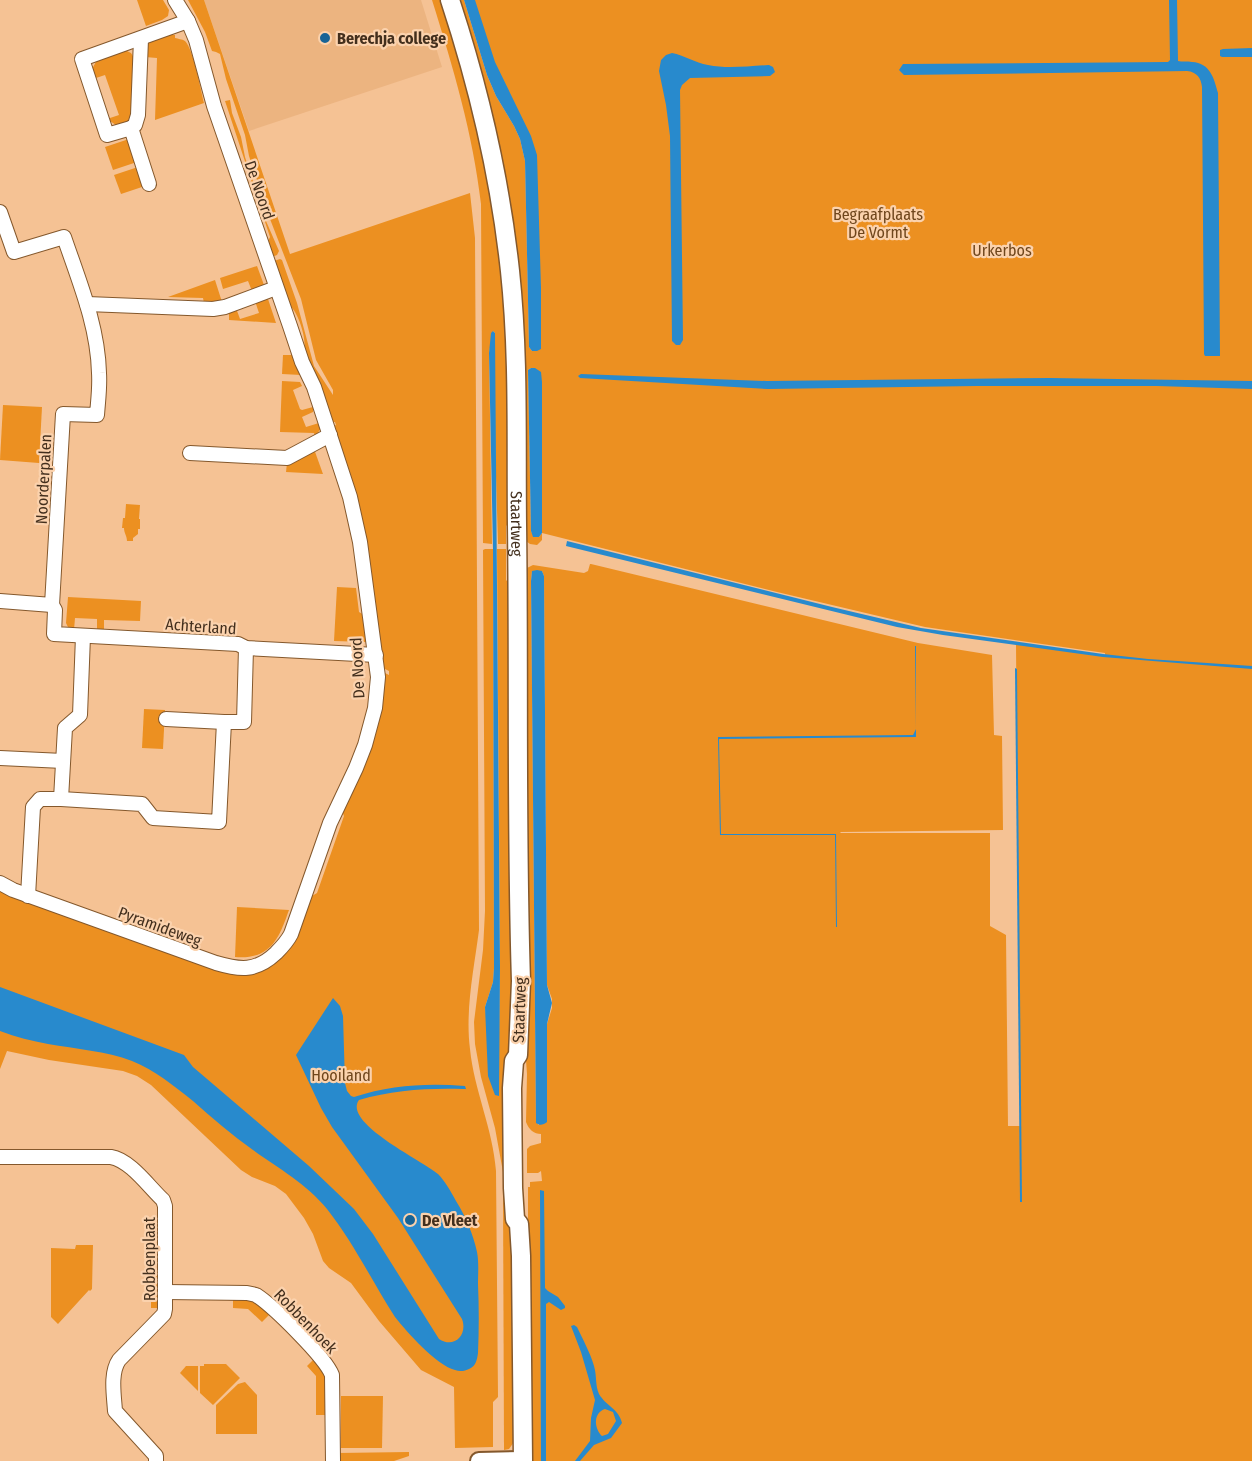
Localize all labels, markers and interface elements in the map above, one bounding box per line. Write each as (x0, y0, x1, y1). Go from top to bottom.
place label: Berechja college (337, 29, 446, 48)
marker: Berechja college (318, 31, 332, 45)
street label: De Noord (241, 158, 278, 222)
park label: Begraafplaats De Vormt (833, 205, 923, 242)
park label: Urkerbos (972, 241, 1032, 260)
street label: Noorderpalen (32, 433, 55, 525)
street label: Staartweg (507, 491, 526, 557)
street label: Achterland (165, 615, 237, 638)
street label: De Noord (346, 637, 369, 699)
street label: Pyramideweg (116, 903, 204, 950)
street label: Staartweg (509, 977, 530, 1043)
park label: Hooiland (311, 1066, 371, 1085)
place label: De Vleet (422, 1211, 478, 1230)
marker: De Vleet (403, 1213, 417, 1227)
street label: Robbenplaat (140, 1216, 159, 1301)
street label: Robbenhoek (270, 1285, 341, 1358)

